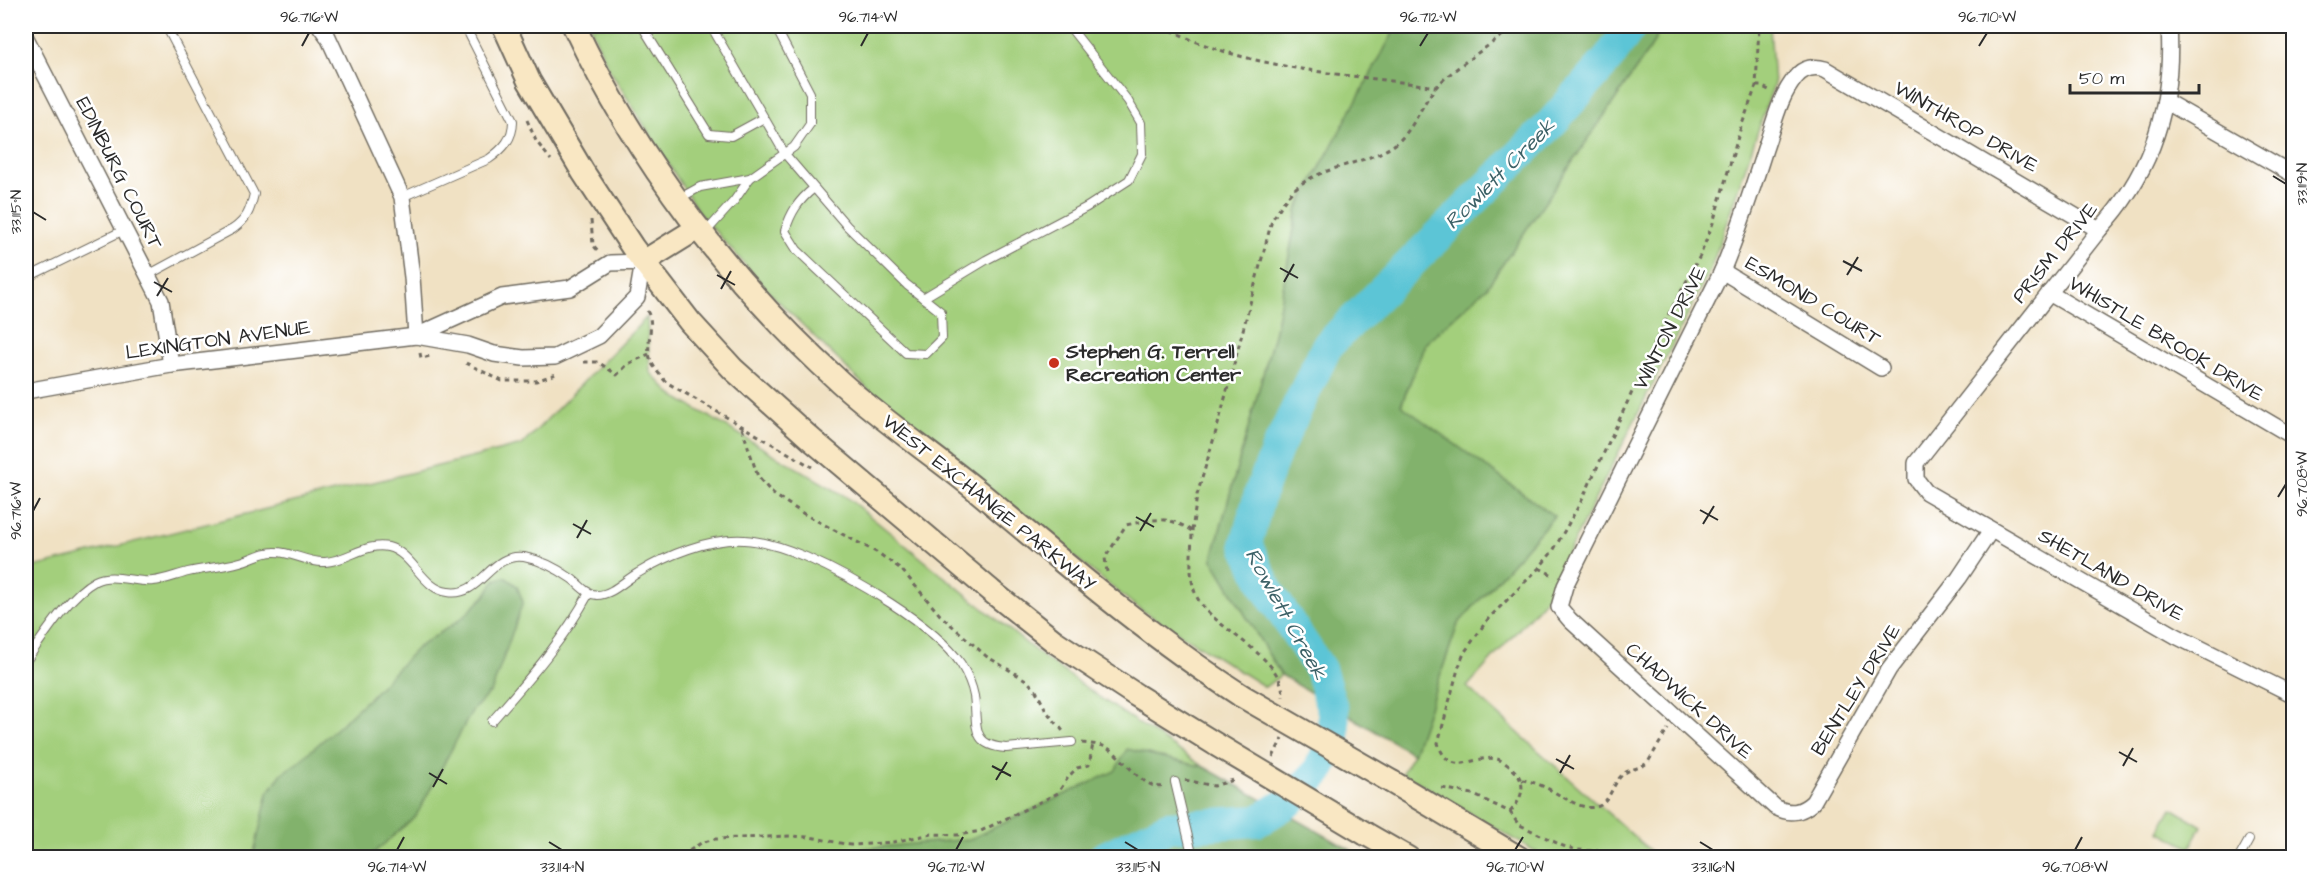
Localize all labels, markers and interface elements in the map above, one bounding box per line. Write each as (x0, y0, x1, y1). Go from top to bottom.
text: 96.716°W (280, 7, 338, 28)
text: 96.714°W (839, 7, 897, 28)
text: 96.712°W (1399, 7, 1457, 28)
text: 96.710°W (1958, 7, 2016, 28)
scale bar (2070, 57, 2199, 95)
text: 50 m (2079, 66, 2124, 91)
street label: WINTHROP DRIVE (1889, 74, 2043, 180)
street label: EDINBURG COURT (69, 92, 170, 254)
water label: Rowlett Creek (1438, 111, 1563, 236)
text: 33.119°N (2292, 163, 2313, 205)
text: 33.115°N (6, 190, 27, 234)
street label: PRISM DRIVE (2006, 197, 2104, 309)
street label: ESMOND COURT (1740, 249, 1887, 353)
street label: WINTON DRIVE (1627, 261, 1713, 395)
street label: WHISTLE BROOK DRIVE (2063, 270, 2269, 409)
street label: LEXINGTON AVENUE (124, 313, 312, 367)
place label: Stephen G. Terrell Recreation Center (1065, 338, 1242, 389)
marker: Stephen G. Terrell Recreation Center (1047, 356, 1061, 370)
street label: WEST EXCHANGE PARKWAY (876, 408, 1102, 598)
text: 96.708°W (2292, 451, 2313, 517)
text: 96.716°W (6, 482, 27, 540)
street label: SHETLAND DRIVE (2033, 522, 2189, 628)
water label: Rowlett Creek (1238, 543, 1335, 686)
street label: BENTLEY DRIVE (1804, 619, 1908, 761)
street label: CHADWICK DRIVE (1619, 636, 1759, 766)
text: 96.714°W (368, 857, 426, 878)
text: 33.114°N (540, 857, 584, 878)
text: 96.712°W (927, 857, 985, 878)
text: 33.115°N (1116, 857, 1160, 878)
text: 96.710°W (1486, 857, 1544, 878)
text: 33.116°N (1691, 857, 1735, 878)
text: 96.708°W (2042, 857, 2108, 878)

